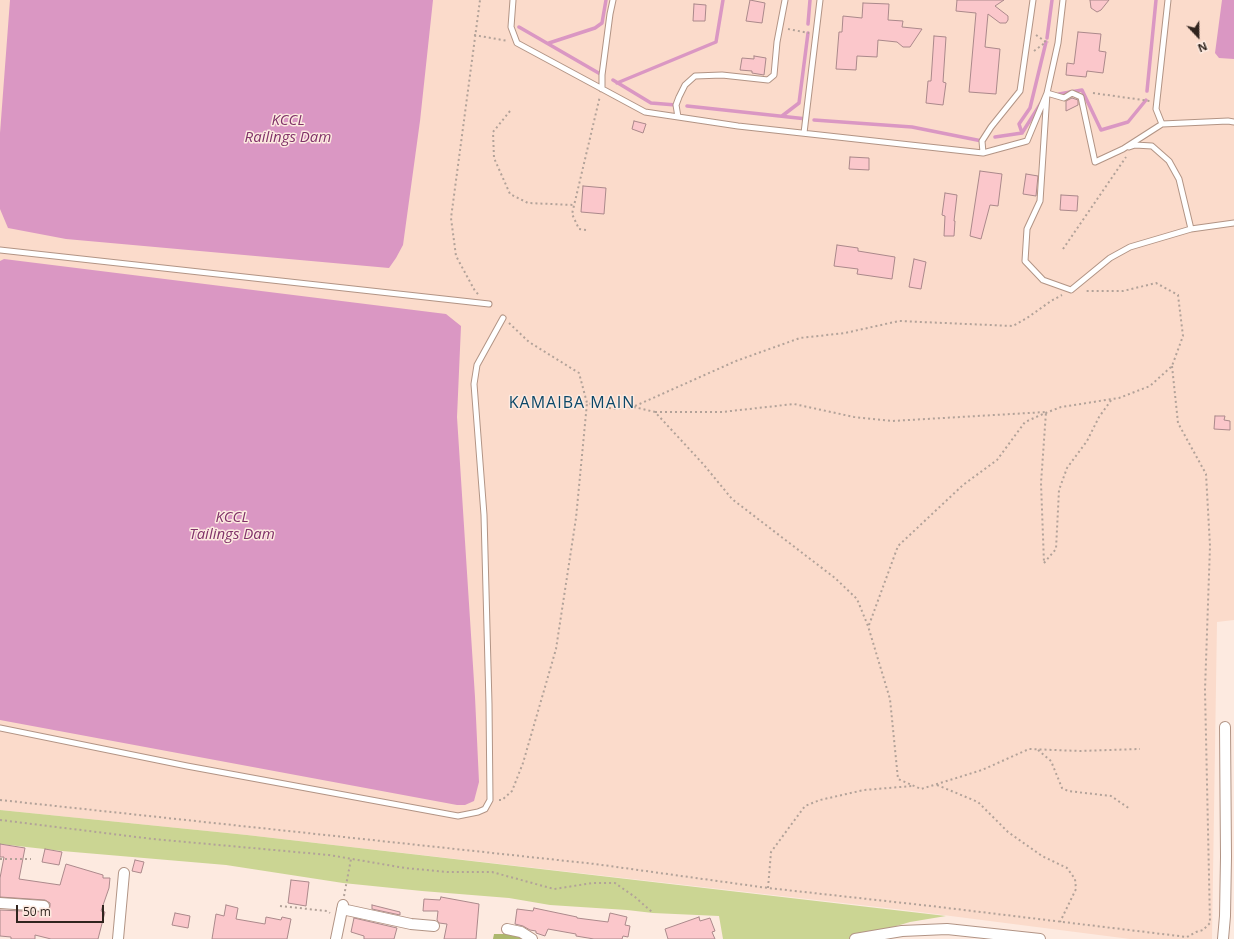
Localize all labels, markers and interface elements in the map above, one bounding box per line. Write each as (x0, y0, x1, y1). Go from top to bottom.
north arrow (1178, 16, 1218, 56)
text: N (1196, 39, 1210, 56)
water label: KCCL Railings Dam (245, 112, 331, 147)
district label: KAMAIBA MAIN (509, 393, 635, 413)
water label: KCCL Tailings Dam (189, 509, 275, 544)
scale bar (18, 897, 106, 923)
text: 50 m (23, 903, 51, 920)

